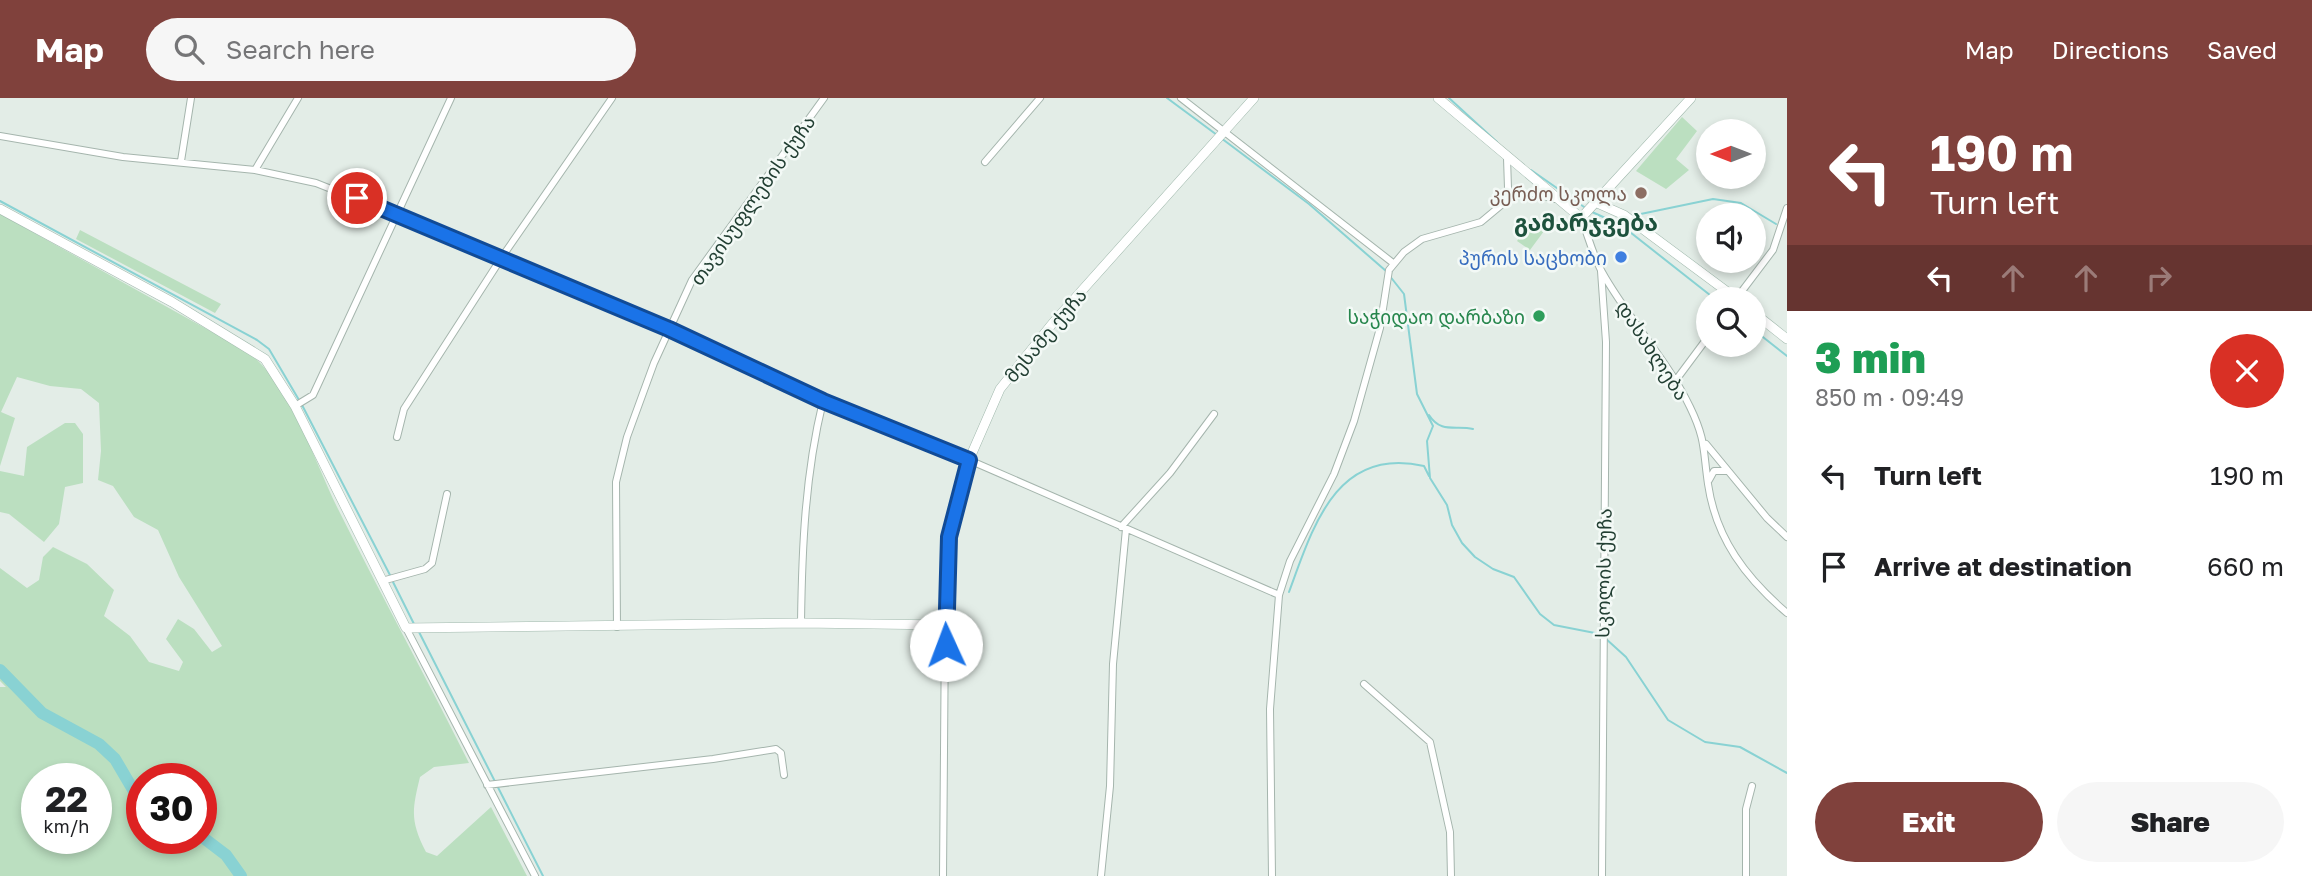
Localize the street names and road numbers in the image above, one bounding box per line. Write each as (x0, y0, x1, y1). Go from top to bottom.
street label: თავისუფლების ქუჩა (685, 111, 821, 291)
street label: მესამე ქუჩა (999, 283, 1092, 387)
street label: დასახლება (1611, 296, 1694, 405)
street label: სკოლის ქუჩა (1590, 508, 1618, 638)

